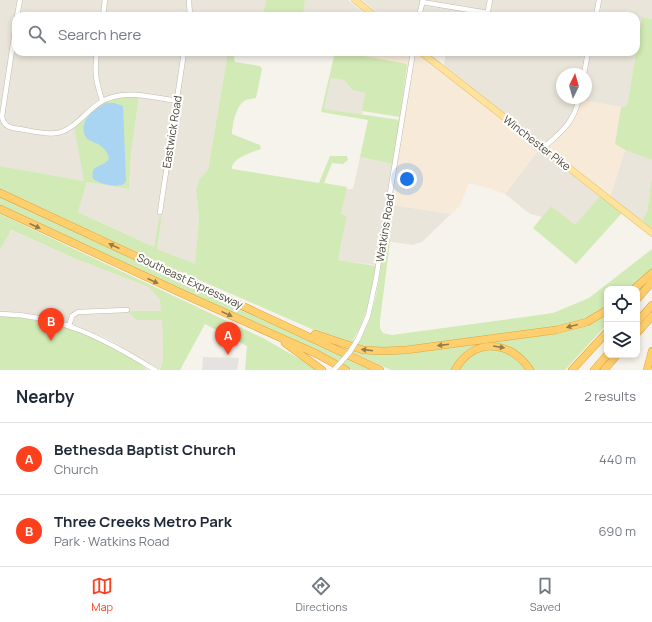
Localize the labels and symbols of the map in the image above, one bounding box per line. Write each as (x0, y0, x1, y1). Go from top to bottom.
north arrow (556, 68, 592, 104)
street label: Eastwick Road (158, 95, 185, 169)
street label: Winchester Pike (500, 112, 575, 174)
your location (397, 169, 417, 189)
street label: Watkins Road (372, 193, 397, 263)
one-way arrow (30, 223, 41, 229)
one-way arrow (108, 243, 119, 249)
street label: Southeast Expressway (135, 249, 246, 312)
one-way arrow (148, 278, 160, 284)
pin: B (38, 308, 64, 341)
one-way arrow (222, 311, 233, 317)
pin: A (215, 322, 241, 355)
one-way arrow (566, 324, 578, 330)
one-way arrow (437, 342, 449, 348)
one-way arrow (492, 344, 505, 350)
one-way arrow (361, 347, 373, 353)

